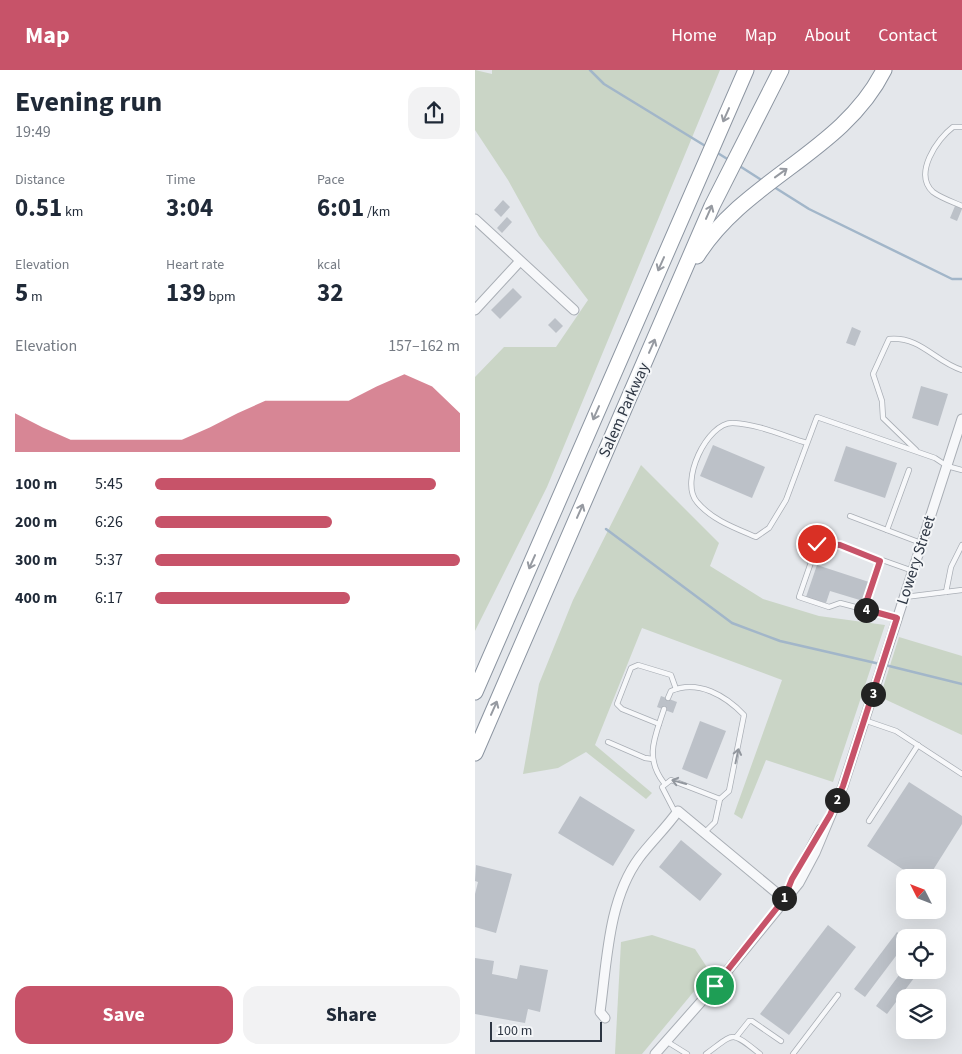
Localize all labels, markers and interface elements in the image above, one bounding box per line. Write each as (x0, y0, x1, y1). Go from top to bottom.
text: Map (25, 18, 70, 53)
text: Home (671, 23, 717, 48)
text: Map (745, 23, 777, 48)
text: About (805, 23, 850, 48)
text: Contact (878, 23, 937, 48)
text: Evening run (15, 82, 162, 122)
button: share (408, 87, 460, 139)
one-way arrow (721, 107, 731, 122)
text: 19:49 (15, 121, 51, 143)
one-way arrow (774, 168, 788, 178)
text: Distance (15, 170, 65, 190)
text: Time (166, 170, 196, 190)
text: Pace (317, 170, 344, 190)
text: 0.51 (15, 190, 62, 226)
text: 3:04 (166, 190, 213, 226)
text: 6:01 (317, 190, 364, 226)
text: km (62, 202, 83, 222)
text: /km (364, 202, 390, 222)
one-way arrow (705, 205, 715, 220)
text: Elevation (15, 255, 70, 275)
text: Heart rate (166, 255, 224, 275)
text: kcal (317, 255, 341, 275)
one-way arrow (656, 256, 666, 271)
text: 5 (15, 275, 28, 311)
text: 139 (166, 275, 206, 311)
text: 32 (317, 275, 343, 311)
text: m (28, 287, 43, 307)
text: bpm (206, 287, 236, 307)
text: Elevation (15, 335, 77, 357)
text: 157–162 m (388, 335, 460, 357)
one-way arrow (648, 339, 658, 354)
street label: Salem Parkway (593, 359, 655, 461)
one-way arrow (591, 405, 601, 420)
text: 100 m (15, 473, 57, 495)
text: 5:45 (95, 473, 123, 495)
one-way arrow (576, 504, 586, 519)
text: 200 m (15, 511, 57, 533)
text: 6:26 (95, 511, 123, 533)
street label: Lowery Street (891, 512, 941, 607)
pin (796, 523, 838, 565)
icon: check (803, 530, 831, 558)
text: 300 m (15, 549, 57, 571)
text: 5:37 (95, 549, 123, 571)
one-way arrow (526, 554, 536, 569)
text: 400 m (15, 587, 57, 609)
text: 6:17 (95, 587, 123, 609)
pin: 4 (853, 598, 879, 622)
text: 4 (863, 600, 870, 620)
pin: 3 (861, 682, 885, 706)
text: 3 (870, 684, 877, 704)
one-way arrow (491, 701, 500, 716)
one-way arrow (733, 748, 742, 764)
one-way arrow (671, 777, 687, 787)
pin: 2 (825, 788, 849, 812)
text: 2 (834, 790, 841, 810)
north arrow (896, 869, 946, 919)
map controls (896, 869, 946, 1039)
pin: 1 (771, 886, 797, 910)
text: 1 (781, 888, 788, 908)
button: locate (896, 929, 946, 979)
pin (694, 965, 736, 1007)
icon: arrive (701, 972, 729, 1000)
button: Save (15, 986, 233, 1044)
button: Share (243, 986, 460, 1044)
button: layers (896, 989, 946, 1039)
scale bar (490, 1019, 603, 1042)
text: 100 m (497, 1021, 532, 1041)

